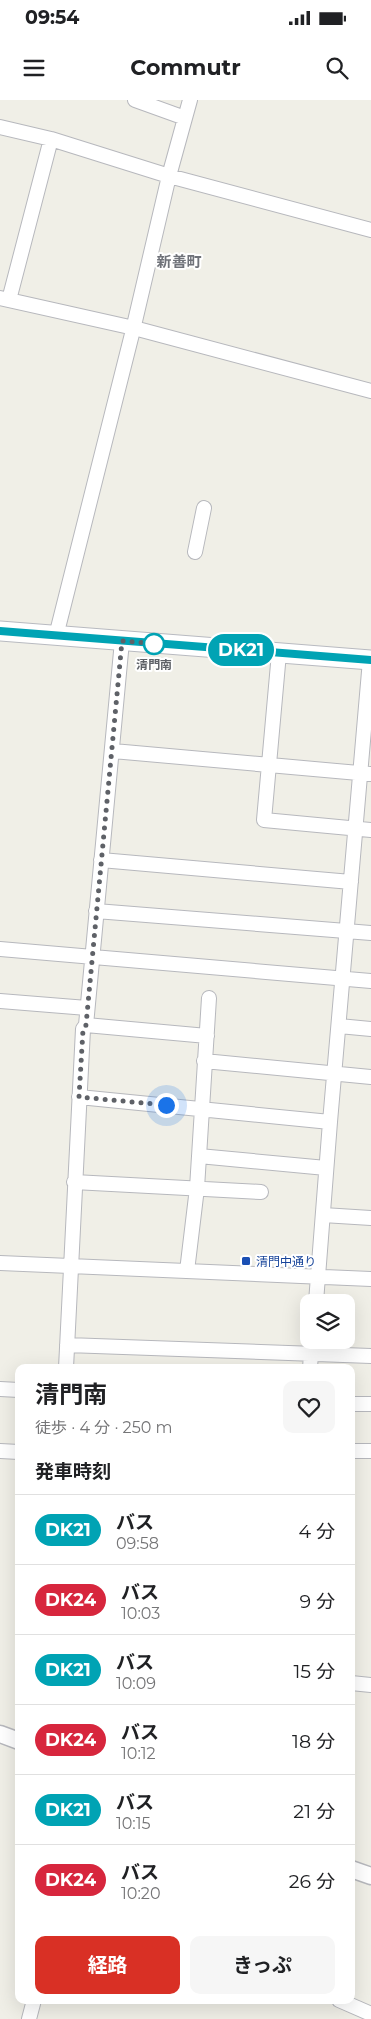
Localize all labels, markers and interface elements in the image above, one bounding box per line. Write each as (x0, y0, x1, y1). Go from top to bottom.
text: 09:54 (25, 6, 79, 29)
icon: menu (20, 54, 48, 82)
text: Commutr (130, 54, 241, 81)
icon: search (323, 54, 351, 82)
district label: 新善町 (156, 252, 202, 271)
marker: 清門南 (143, 633, 165, 655)
line badge: DK21 (206, 634, 276, 666)
text: DK21 (218, 639, 264, 661)
place label: 清門南 (136, 657, 172, 672)
your location (154, 1093, 179, 1118)
place label: 清門中通り (256, 1254, 316, 1269)
marker: 清門中通り (240, 1255, 252, 1267)
map controls (300, 1294, 355, 1349)
button: layers (300, 1294, 355, 1349)
text: 清門南 (35, 1380, 107, 1409)
button: heart (283, 1381, 335, 1433)
text: 徒歩 · 4 分 · 250 m (35, 1418, 173, 1437)
text: 発車時刻 (35, 1460, 111, 1483)
text: バス (116, 1511, 154, 1534)
text: DK21 (45, 1519, 91, 1541)
text: 4 分 (298, 1520, 335, 1543)
text: 09:58 (116, 1534, 159, 1553)
text: バス (121, 1581, 159, 1604)
text: DK24 (45, 1589, 96, 1611)
text: 9 分 (299, 1590, 335, 1613)
text: 10:03 (121, 1604, 160, 1623)
text: バス (116, 1651, 154, 1674)
text: DK21 (45, 1659, 91, 1681)
text: 15 分 (293, 1660, 335, 1683)
text: 10:09 (116, 1674, 156, 1693)
text: バス (121, 1721, 159, 1744)
text: DK24 (45, 1729, 96, 1751)
text: 18 分 (292, 1730, 335, 1753)
text: 10:12 (121, 1744, 156, 1763)
text: バス (116, 1791, 154, 1814)
text: DK21 (45, 1799, 91, 1821)
text: 21 分 (293, 1800, 335, 1823)
text: 10:15 (116, 1814, 151, 1833)
text: バス (121, 1861, 159, 1884)
text: DK24 (45, 1869, 96, 1891)
text: 26 分 (289, 1870, 335, 1893)
text: 10:20 (121, 1884, 160, 1903)
button: 経路 (35, 1936, 180, 1994)
button: きっぷ (190, 1936, 335, 1994)

